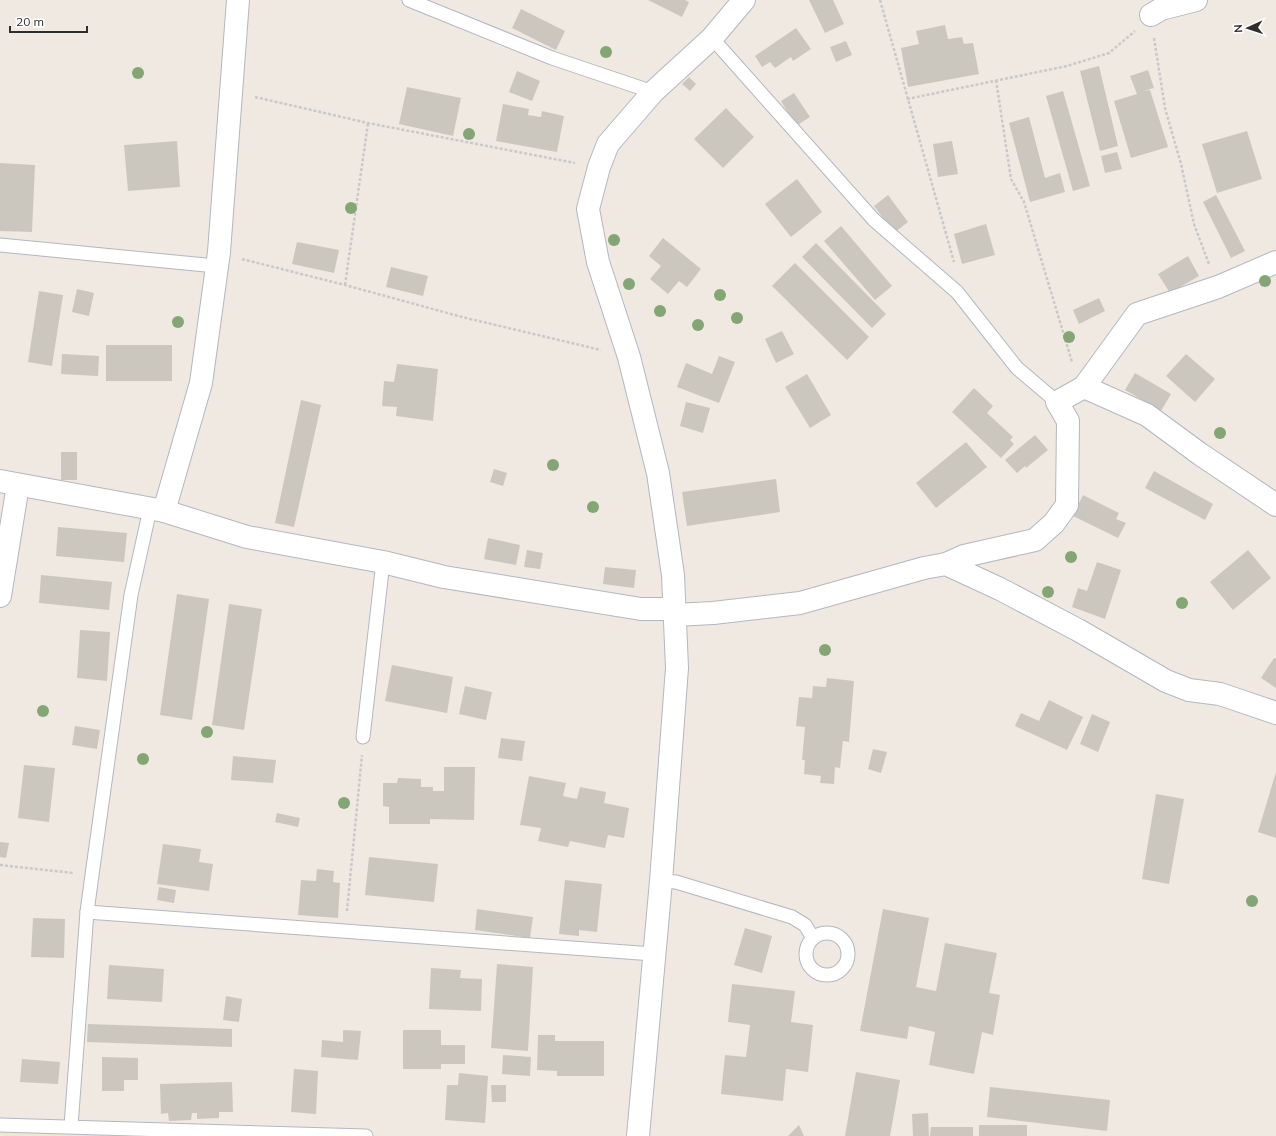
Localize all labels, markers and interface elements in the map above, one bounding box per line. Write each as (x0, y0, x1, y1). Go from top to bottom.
scale bar (10, 8, 87, 34)
north arrow (1228, 8, 1268, 48)
text: 20 m (16, 14, 44, 29)
text: N (1231, 24, 1245, 33)

